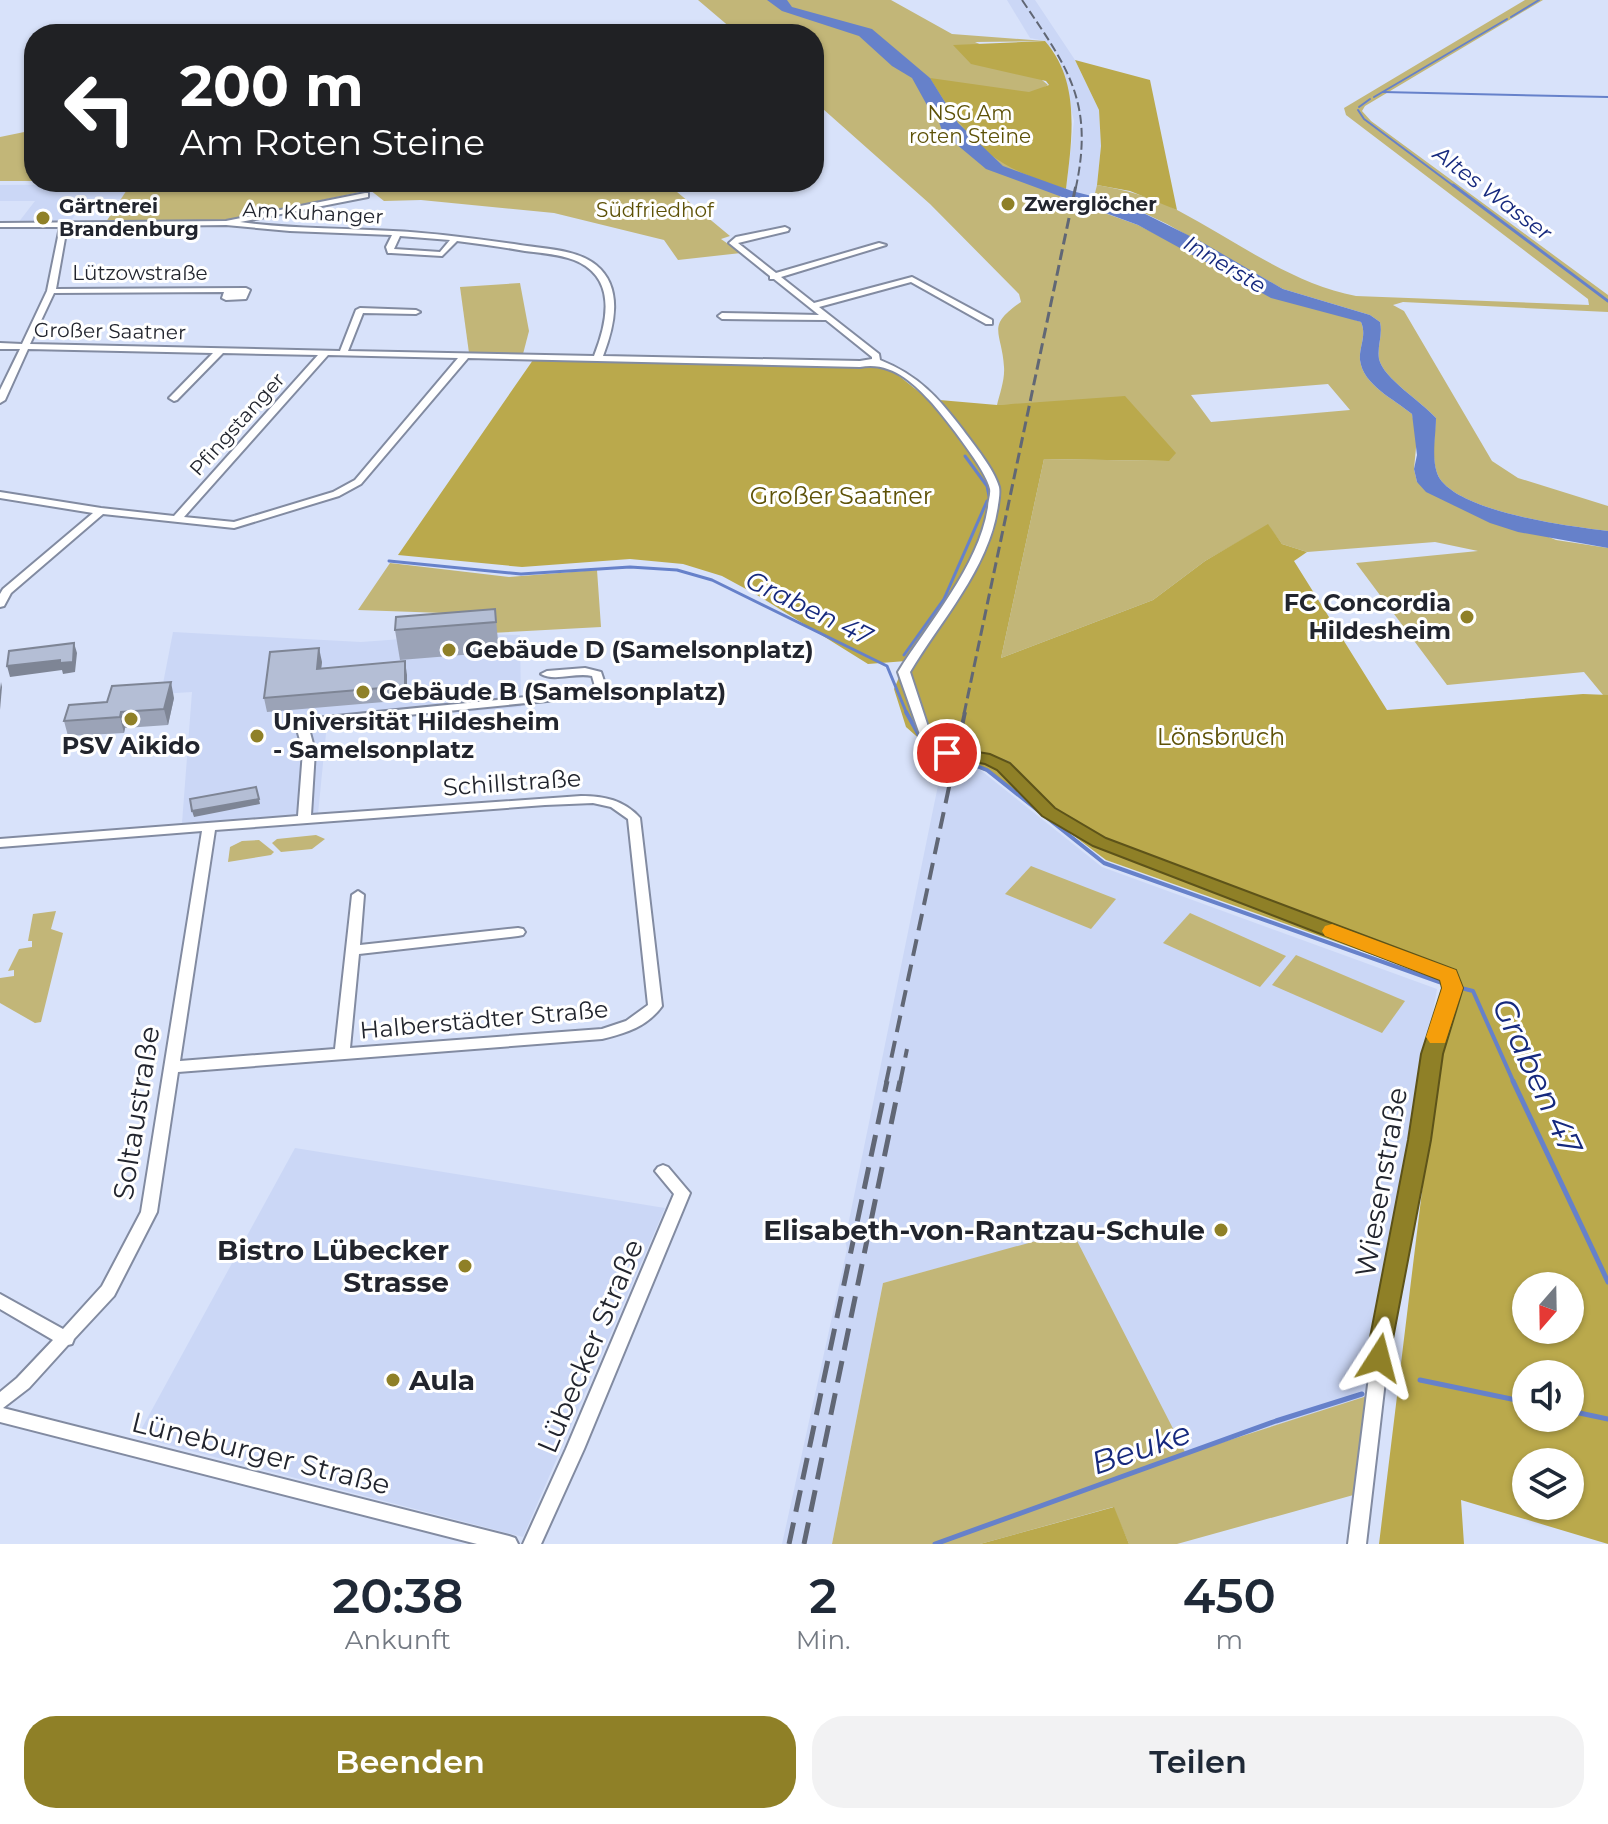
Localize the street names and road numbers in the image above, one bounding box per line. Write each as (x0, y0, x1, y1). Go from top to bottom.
street label: Am Kuhanger (242, 197, 384, 229)
street label: Lützowstraße (72, 261, 208, 285)
street label: Großer Saatner (34, 318, 186, 344)
street label: Pfingstanger (184, 367, 290, 481)
street label: Schillstraße (442, 763, 582, 802)
street label: Halberstädter Straße (359, 994, 609, 1045)
street label: Soltaustraße (105, 1024, 167, 1202)
street label: Wiesenstraße (1348, 1085, 1414, 1279)
street label: Lübecker Straße (530, 1234, 650, 1458)
street label: Lüneburger Straße (128, 1404, 394, 1502)

